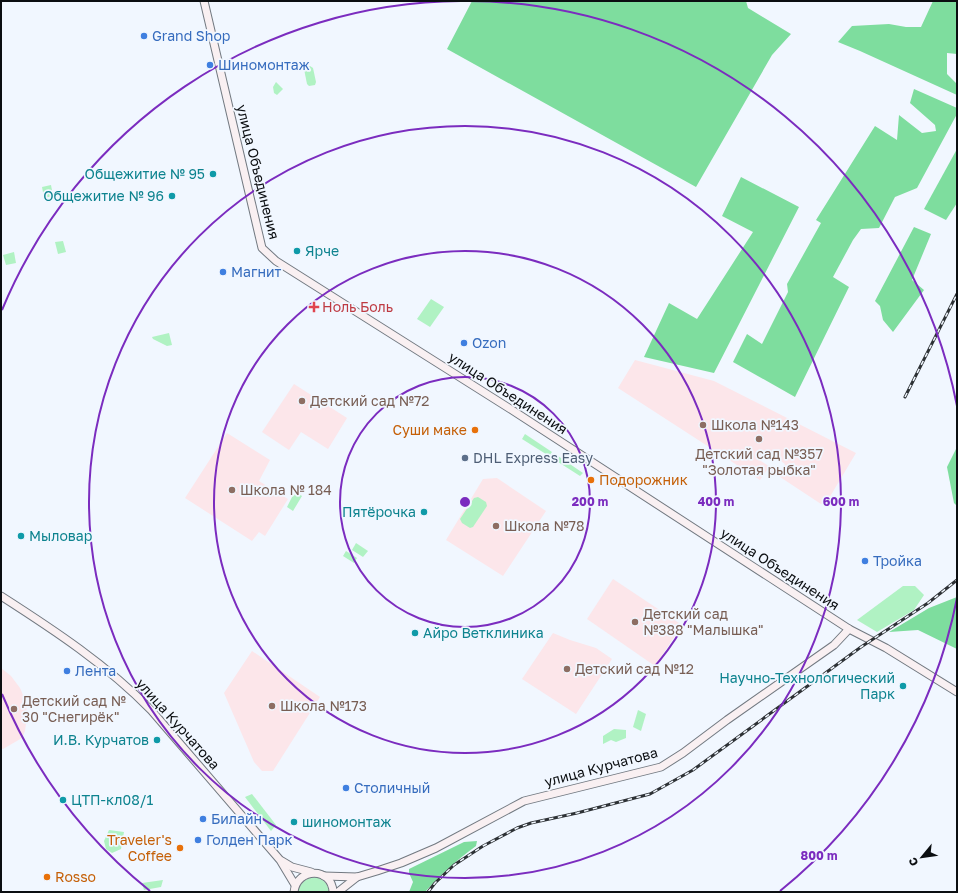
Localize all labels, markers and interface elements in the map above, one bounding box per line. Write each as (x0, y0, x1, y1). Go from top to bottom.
place label: Grand Shop (152, 27, 230, 44)
marker: Grand Shop (139, 31, 149, 41)
place label: Шиномонтаж (218, 56, 310, 73)
marker: Шиномонтаж (205, 60, 215, 70)
street label: улица Объединения (233, 103, 283, 241)
place label: Общежитие № 95 (85, 165, 205, 182)
marker: Общежитие № 95 (208, 169, 218, 179)
place label: Общежитие № 96 (43, 187, 164, 204)
marker: Общежитие № 96 (167, 191, 177, 201)
place label: Ярче (305, 242, 339, 259)
marker: Ярче (292, 246, 302, 256)
place label: Магнит (231, 263, 281, 280)
marker: Магнит (218, 267, 228, 277)
place label: Ноль Боль (322, 298, 393, 315)
marker: Ноль Боль (309, 302, 319, 312)
place label: Ozon (472, 334, 506, 351)
marker: Ozon (459, 338, 469, 348)
street label: улица Объединения (446, 348, 571, 437)
place label: Детский сад №72 (310, 392, 429, 409)
marker: Детский сад №72 (297, 396, 307, 406)
place label: Школа №143 (711, 416, 799, 433)
marker: Школа №143 (698, 420, 708, 430)
place label: Суши маке (392, 421, 467, 438)
marker: Суши маке (470, 425, 480, 435)
marker: Детский сад №357 "Золотая рыбка" (754, 434, 764, 444)
place label: Детский сад №357 "Золотая рыбка" (695, 445, 823, 478)
place label: DHL Express Easy (473, 449, 593, 466)
marker: DHL Express Easy (460, 453, 470, 463)
place label: Подорожник (599, 471, 688, 488)
marker: Подорожник (586, 475, 596, 485)
place label: Школа № 184 (240, 481, 332, 498)
marker: Школа № 184 (227, 485, 237, 495)
text: 200 m (572, 494, 608, 509)
text: 400 m (698, 494, 734, 509)
text: 600 m (823, 494, 859, 509)
centre of rings (458, 495, 472, 509)
place label: Пятёрочка (342, 503, 416, 520)
marker: Пятёрочка (419, 507, 429, 517)
place label: Школа №78 (504, 517, 585, 534)
marker: Школа №78 (491, 521, 501, 531)
street label: улица Объединения (718, 524, 843, 613)
place label: Мыловар (29, 527, 92, 544)
marker: Мыловар (16, 531, 26, 541)
place label: Тройка (873, 552, 922, 569)
marker: Тройка (860, 556, 870, 566)
place label: Детский сад №388 "Малышка" (643, 605, 763, 638)
marker: Детский сад №388 "Малышка" (630, 617, 640, 627)
place label: Айро Ветклиника (423, 624, 544, 641)
marker: Айро Ветклиника (410, 628, 420, 638)
place label: Детский сад №12 (575, 660, 694, 677)
place label: Лента (75, 662, 116, 679)
marker: Детский сад №12 (562, 664, 572, 674)
marker: Лента (62, 666, 72, 676)
place label: Научно-Технологический Парк (719, 669, 895, 702)
street label: улица Курчатова (133, 675, 224, 773)
marker: Научно-Технологический Парк (898, 681, 908, 691)
place label: Детский сад № 30 "Снегирёк" (22, 692, 127, 725)
place label: Школа №173 (280, 697, 367, 714)
marker: Школа №173 (267, 701, 277, 711)
marker: Детский сад № 30 "Снегирёк" (9, 704, 19, 714)
place label: И.В. Курчатов (53, 731, 149, 748)
marker: И.В. Курчатов (152, 735, 162, 745)
street label: улица Курчатова (542, 743, 659, 790)
place label: Столичный (354, 779, 430, 796)
marker: Столичный (341, 783, 351, 793)
place label: ЦТП-кл08/1 (71, 791, 153, 808)
marker: ЦТП-кл08/1 (58, 795, 68, 805)
place label: Билайн (211, 810, 262, 827)
place label: шиномонтаж (302, 813, 392, 830)
marker: Билайн (198, 814, 208, 824)
marker: шиномонтаж (289, 817, 299, 827)
place label: Traveler's Coffee (107, 831, 172, 864)
place label: Голден Парк (206, 831, 292, 848)
marker: Голден Парк (193, 835, 203, 845)
north arrow (902, 837, 942, 877)
marker: Traveler's Coffee (175, 843, 185, 853)
text: 800 m (801, 848, 837, 863)
text: С (905, 855, 920, 869)
place label: Rosso (55, 868, 96, 885)
marker: Rosso (42, 872, 52, 882)

